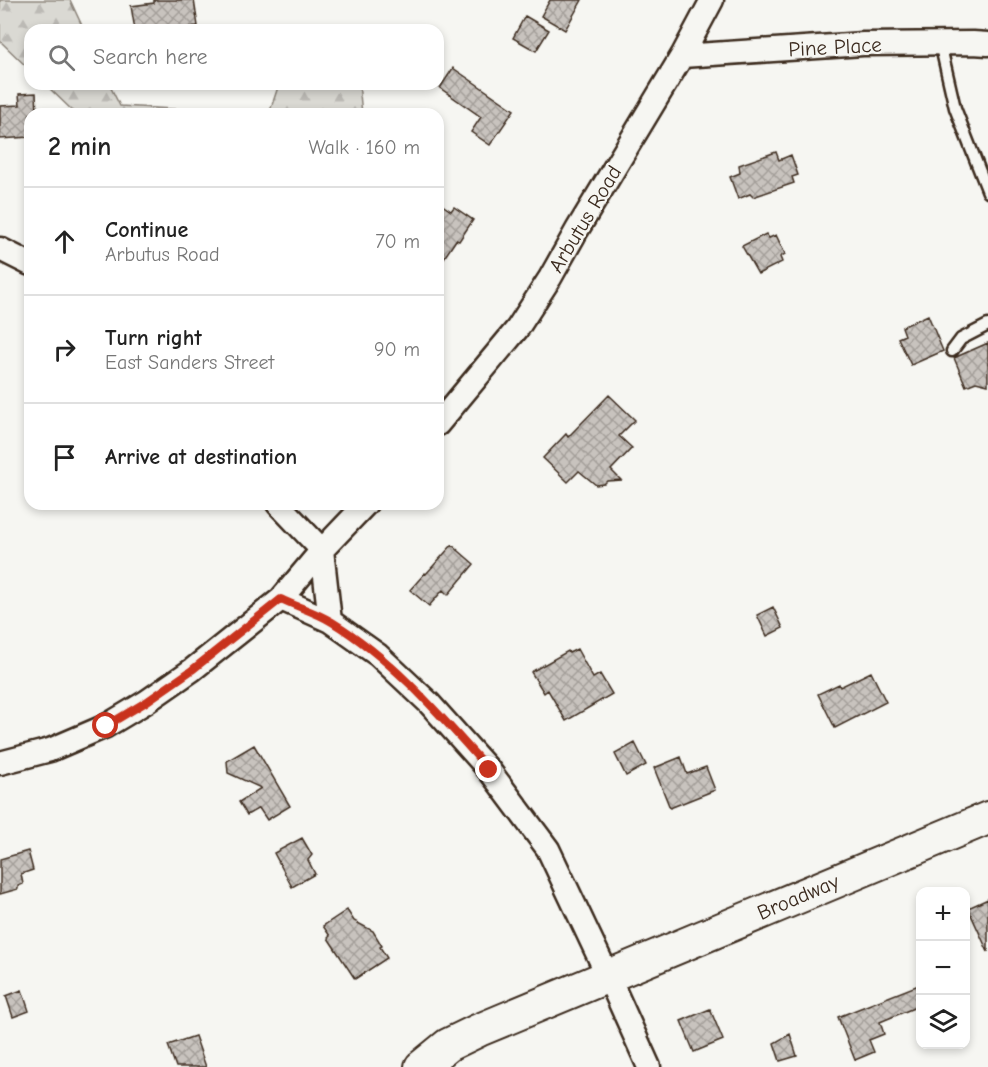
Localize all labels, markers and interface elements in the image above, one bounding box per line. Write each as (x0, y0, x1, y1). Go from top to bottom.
search box (24, 24, 444, 90)
street label: Pine Place (788, 33, 882, 61)
icon: search (45, 41, 78, 74)
text: Search here (93, 44, 208, 70)
text: 2 min (48, 132, 111, 162)
text: Walk · 160 m (309, 136, 420, 159)
street label: Arbutus Road (544, 161, 626, 277)
text: Continue (105, 217, 188, 243)
icon: ahead (48, 225, 81, 258)
text: 70 m (375, 230, 420, 253)
text: Arbutus Road (105, 243, 220, 266)
text: Turn right (105, 325, 202, 351)
icon: right (48, 333, 81, 366)
text: 90 m (374, 338, 420, 361)
text: East Sanders Street (105, 351, 274, 374)
icon: arrive (48, 441, 81, 474)
text: Arrive at destination (105, 444, 297, 470)
route start (92, 712, 118, 738)
route end (475, 756, 501, 782)
street label: Broadway (754, 869, 843, 925)
map controls (916, 887, 970, 1049)
button: + (916, 887, 970, 941)
button: − (916, 941, 970, 995)
button: layers (916, 995, 970, 1049)

